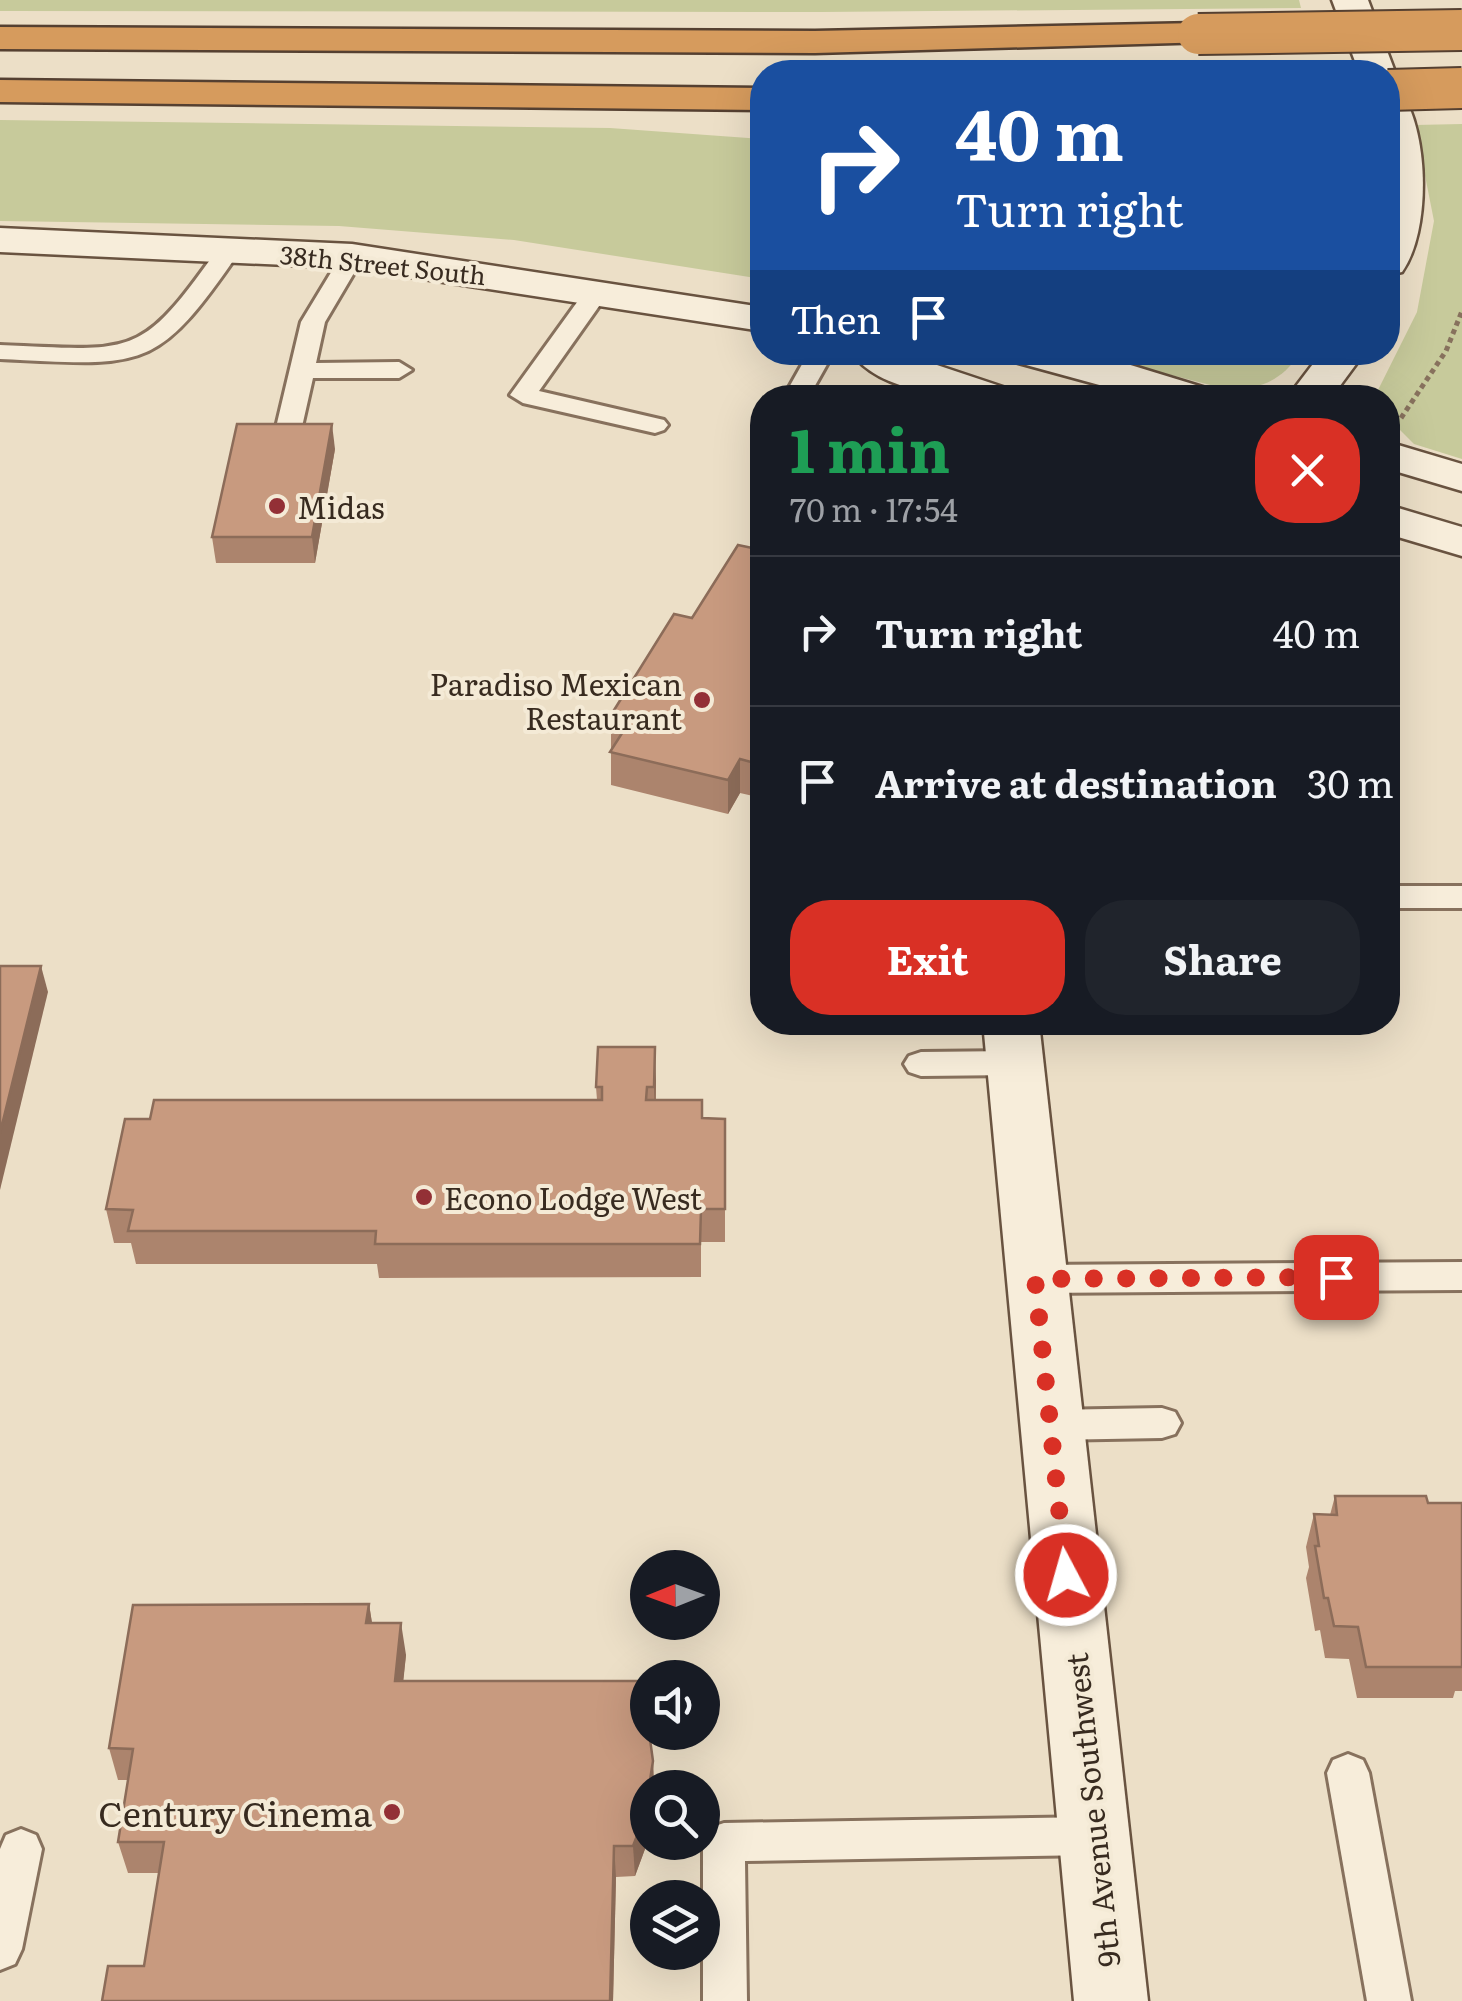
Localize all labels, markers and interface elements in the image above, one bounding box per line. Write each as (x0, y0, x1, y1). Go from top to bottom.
text: 40 m (955, 79, 1124, 183)
icon: right (790, 100, 920, 230)
text: Turn right (955, 174, 1183, 241)
street label: 38th Street South (278, 235, 488, 293)
text: Then (790, 289, 881, 346)
icon: arrive (901, 290, 956, 345)
text: 1 min (790, 402, 950, 491)
button: close (1255, 418, 1360, 523)
place label: Midas (297, 484, 385, 528)
text: 70 m · 17:54 (790, 484, 958, 532)
marker: Midas (266, 495, 288, 517)
text: Turn right (875, 603, 1082, 660)
text: 40 m (1273, 603, 1360, 660)
icon: right (790, 604, 845, 659)
place label: Paradiso Mexican Restaurant (430, 661, 682, 739)
marker: Paradiso Mexican Restaurant (691, 689, 713, 711)
text: Arrive at destination (875, 753, 1277, 810)
text: 30 m (1307, 753, 1394, 810)
icon: arrive (790, 754, 845, 809)
button: Exit (790, 900, 1065, 1015)
button: Share (1085, 900, 1360, 1015)
place label: Econo Lodge West (444, 1175, 702, 1219)
marker: Econo Lodge West (413, 1186, 435, 1208)
pin (1294, 1235, 1379, 1320)
icon: arrive (1309, 1250, 1364, 1305)
position arrow (1014, 1523, 1118, 1627)
north arrow (630, 1550, 720, 1640)
map controls (630, 1550, 720, 1970)
street label: 9th Avenue Southwest (1053, 1651, 1129, 1969)
button: sound (630, 1660, 720, 1750)
button: search (630, 1770, 720, 1860)
place label: Century Cinema (98, 1786, 372, 1838)
marker: Century Cinema (381, 1801, 403, 1823)
button: layers (630, 1880, 720, 1970)

